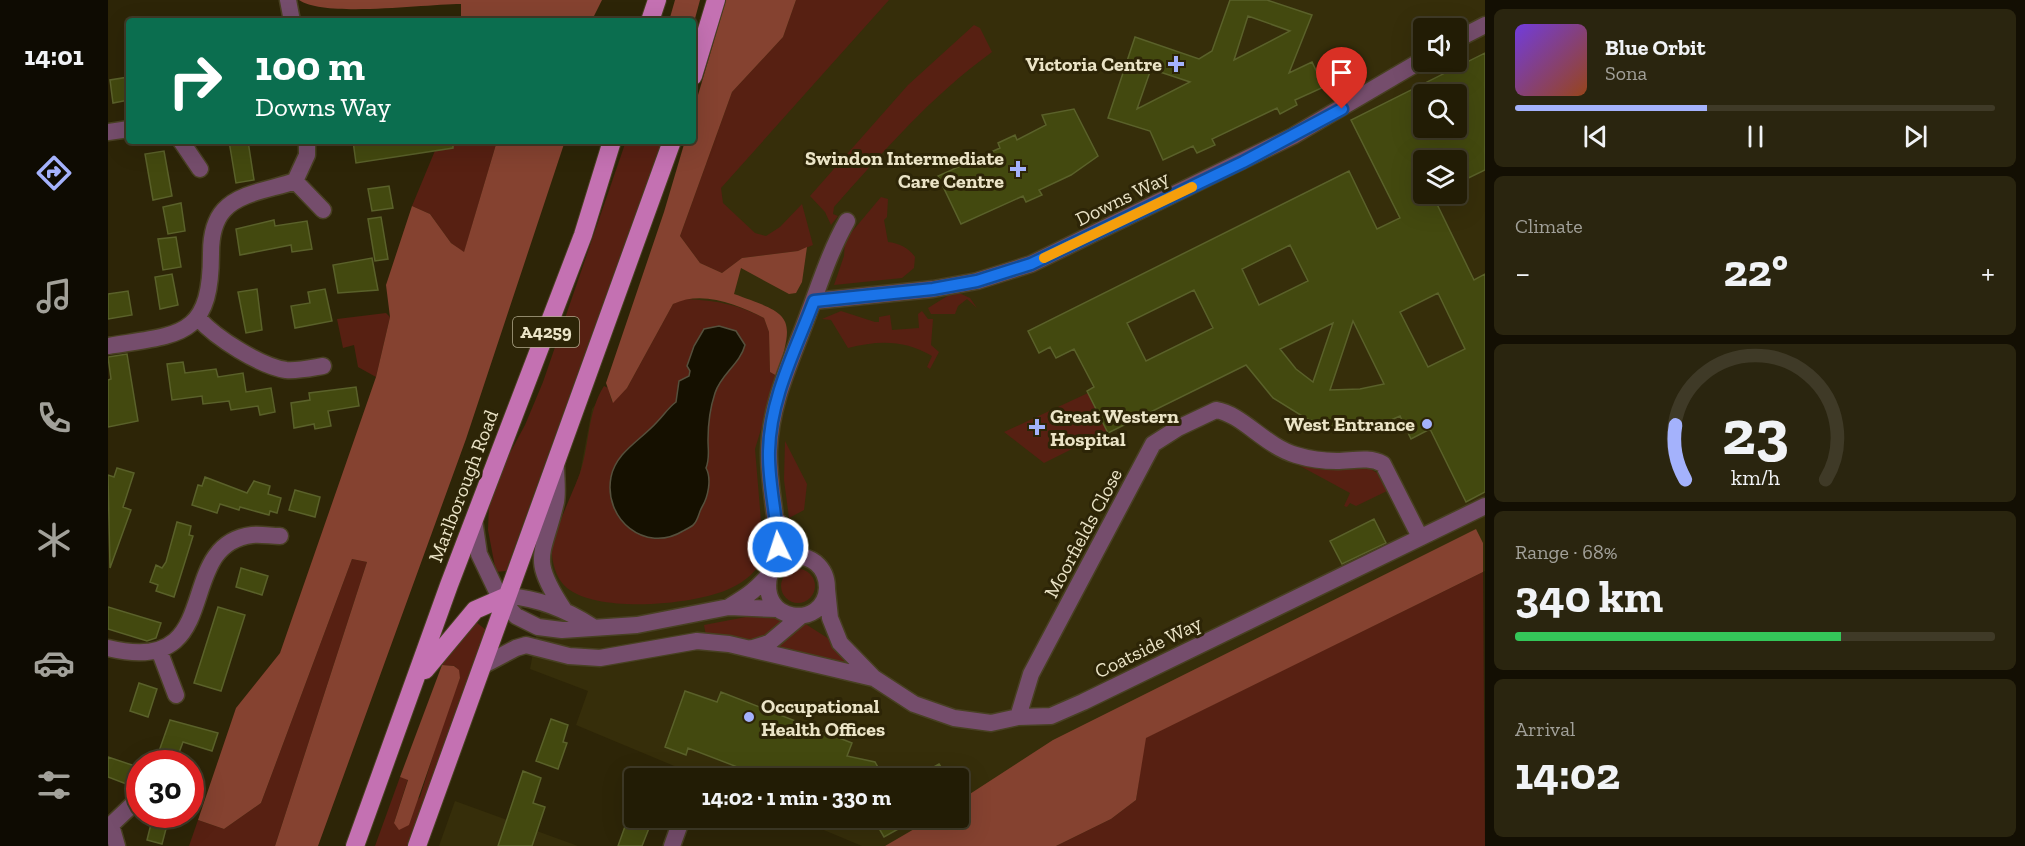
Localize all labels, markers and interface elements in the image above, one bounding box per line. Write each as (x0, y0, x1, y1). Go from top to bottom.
map controls (1413, 18, 1467, 204)
button: sound (1413, 18, 1467, 72)
text: Blue Orbit (1605, 34, 1705, 61)
text: 14:01 (24, 40, 84, 72)
text: 100 m (255, 40, 365, 91)
icon: right (156, 42, 234, 120)
pin (1316, 47, 1367, 109)
place label: Victoria Centre (1026, 52, 1162, 76)
marker: Victoria Centre (1167, 55, 1185, 73)
icon: arrive (1325, 56, 1358, 89)
text: Sona (1605, 61, 1647, 85)
button: search (1413, 84, 1467, 138)
text: Downs Way (255, 91, 391, 123)
icon: previous (1579, 120, 1612, 153)
icon: pause (1739, 120, 1772, 153)
icon: next (1899, 120, 1932, 153)
place label: Swindon Intermediate Care Centre (805, 146, 1004, 193)
button: layers (1413, 150, 1467, 204)
icon: directions (33, 152, 75, 194)
marker: Swindon Intermediate Care Centre (1009, 160, 1027, 178)
street label: Downs Way (1071, 165, 1173, 231)
text: Climate (1515, 214, 1583, 238)
text: 22° (1723, 244, 1788, 298)
text: − (1515, 253, 1530, 292)
text: + (1981, 253, 1995, 292)
icon: music (33, 275, 75, 317)
road number: A4259 (513, 317, 579, 347)
text: 23 (1722, 395, 1788, 470)
icon: phone (33, 397, 75, 439)
place label: Great Western Hospital (1050, 404, 1179, 451)
street label: Marlborough Road (423, 407, 503, 565)
place label: West Entrance (1284, 412, 1415, 436)
marker: West Entrance (1420, 417, 1434, 431)
marker: Great Western Hospital (1028, 418, 1046, 436)
street label: Moorfields Close (1039, 464, 1127, 602)
text: km/h (1731, 465, 1779, 490)
position arrow (746, 515, 810, 579)
icon: climate (33, 519, 75, 561)
text: Range · 68% (1515, 540, 1617, 564)
text: 340 km (1515, 570, 1663, 624)
street label: Coatside Way (1091, 610, 1206, 683)
icon: car (33, 642, 75, 684)
place label: Occupational Health Offices (761, 694, 885, 741)
marker: Occupational Health Offices (742, 710, 756, 724)
text: Arrival (1515, 717, 1575, 741)
text: 14:02 (1515, 747, 1620, 801)
speed limit sign: 30 (126, 750, 204, 828)
icon: filters (33, 764, 75, 806)
text: 14:02 · 1 min · 330 m (702, 784, 891, 811)

